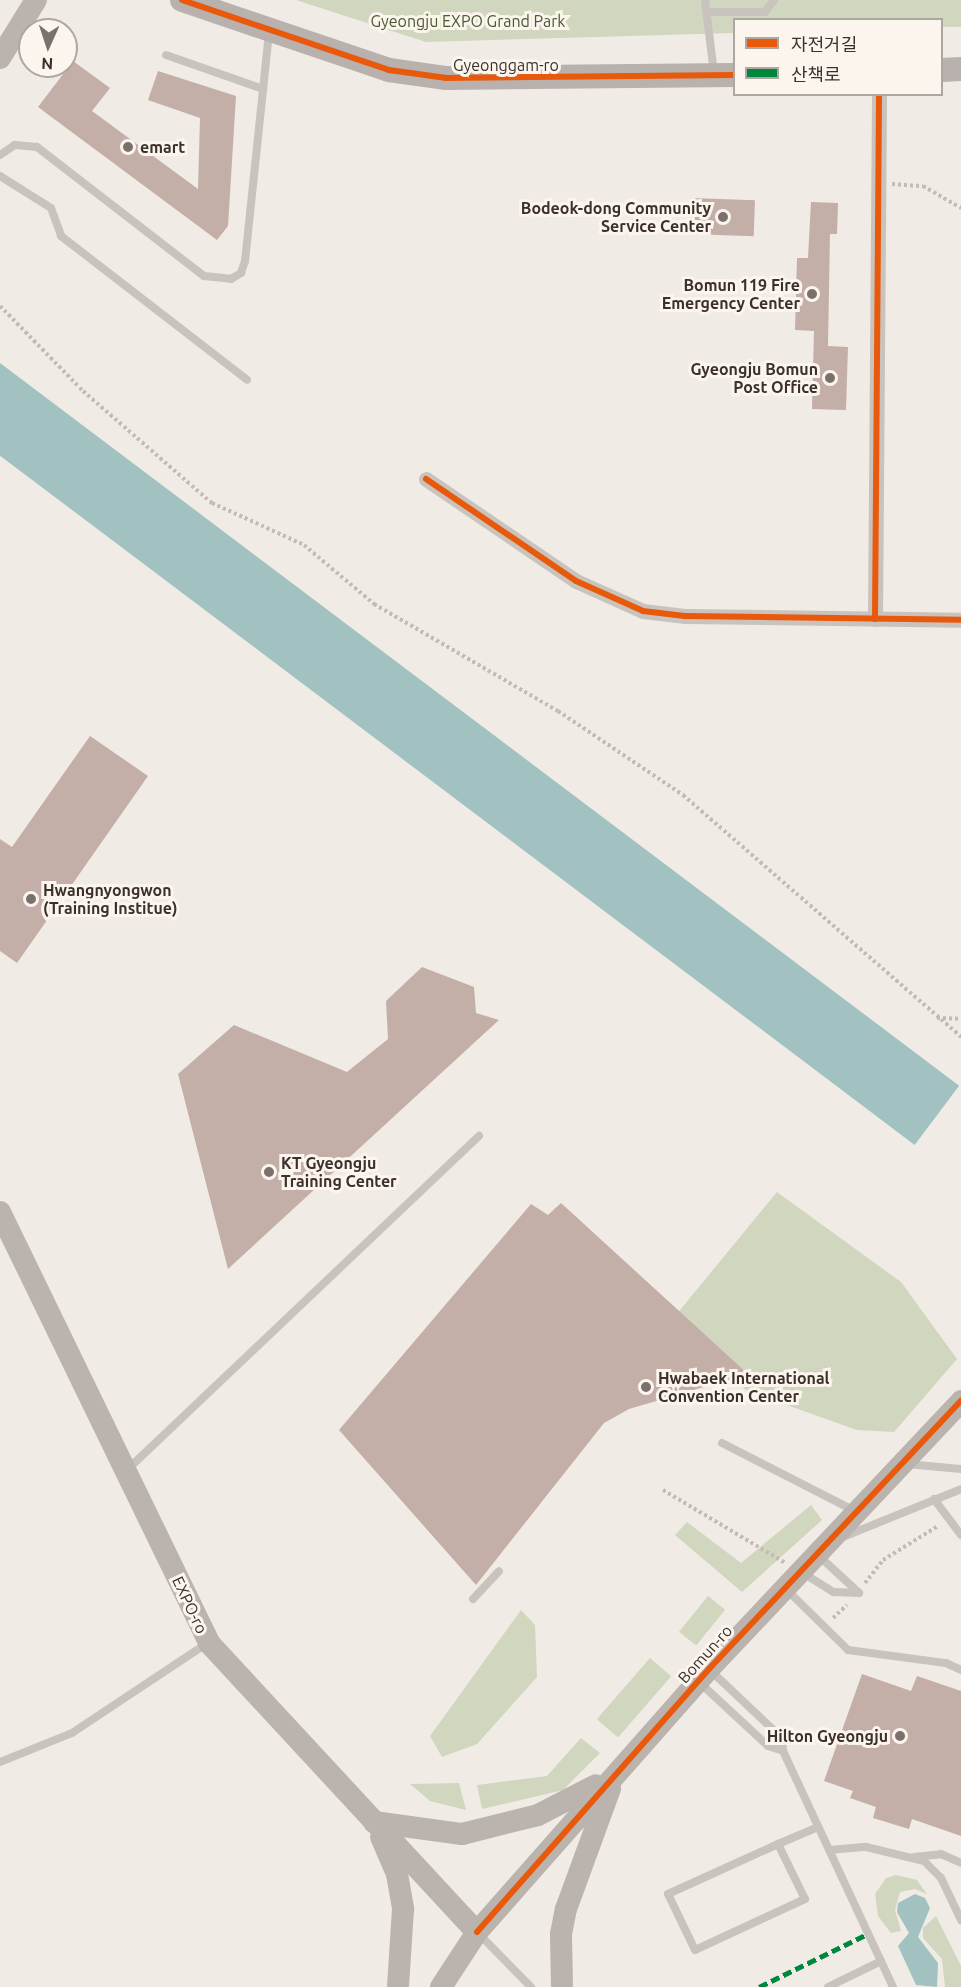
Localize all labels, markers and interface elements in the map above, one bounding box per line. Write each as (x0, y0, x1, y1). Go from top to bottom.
park label: Gyeongju EXPO Grand Park (371, 11, 565, 31)
north arrow (18, 18, 78, 78)
legend (733, 18, 943, 96)
text: 자전거길 (791, 34, 857, 54)
text: N (41, 55, 54, 73)
street label: Gyeonggam-ro (453, 55, 559, 75)
text: 산책로 (791, 64, 841, 84)
place label: emart (140, 137, 185, 157)
marker: emart (121, 140, 135, 154)
place label: Bodeok-dong Community Service Center (521, 198, 711, 236)
marker: Bodeok-dong Community Service Center (716, 210, 730, 224)
place label: Bomun 119 Fire Emergency Center (662, 275, 800, 313)
marker: Bomun 119 Fire Emergency Center (805, 287, 819, 301)
place label: Gyeongju Bomun Post Office (690, 359, 818, 397)
marker: Gyeongju Bomun Post Office (823, 371, 837, 385)
place label: Hwangnyongwon (Training Institue) (43, 880, 178, 918)
marker: Hwangnyongwon (Training Institue) (24, 892, 38, 906)
place label: KT Gyeongju Training Center (281, 1153, 397, 1191)
marker: KT Gyeongju Training Center (262, 1165, 276, 1179)
place label: Hwabaek International Convention Center (658, 1368, 829, 1406)
marker: Hwabaek International Convention Center (639, 1380, 653, 1394)
street label: EXPO-ro (168, 1573, 212, 1637)
street label: Bomun-ro (674, 1621, 736, 1687)
place label: Hilton Gyeongju (767, 1726, 888, 1746)
marker: Hilton Gyeongju (893, 1729, 907, 1743)

